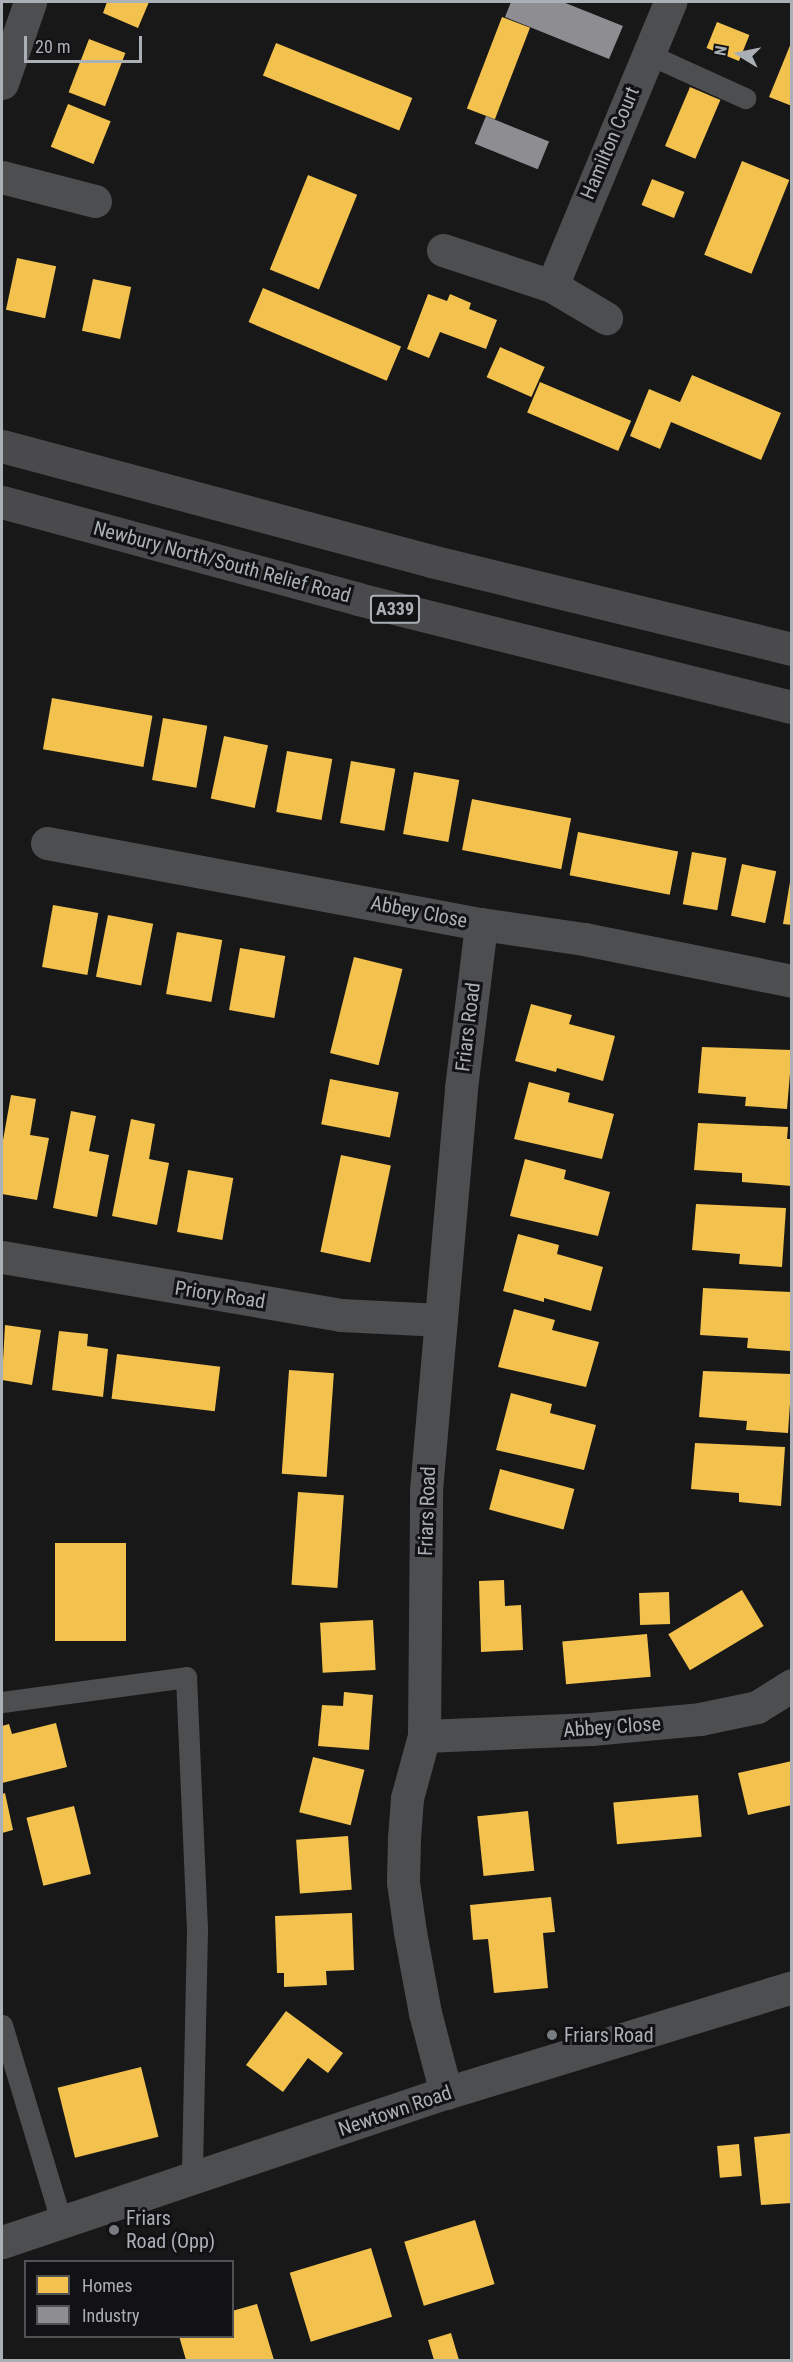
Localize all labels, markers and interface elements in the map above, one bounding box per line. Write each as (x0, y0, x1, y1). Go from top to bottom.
scale bar (27, 24, 146, 62)
north arrow (709, 24, 769, 84)
text: 20 m (35, 36, 70, 57)
text: N (711, 44, 731, 57)
street label: Hamilton Court (576, 83, 644, 203)
street label: Newbury North/South Relief Road (91, 516, 353, 608)
road number: A339 (370, 594, 420, 624)
street label: Abbey Close (369, 891, 469, 933)
street label: Friars Road (451, 981, 485, 1073)
street label: Priory Road (173, 1276, 267, 1314)
street label: Friars Road (413, 1466, 441, 1556)
street label: Abbey Close (562, 1712, 662, 1742)
place label: Friars Road (564, 2023, 654, 2047)
marker: Friars Road (545, 2028, 559, 2042)
street label: Newtown Road (335, 2080, 455, 2142)
place label: Friars Road (Opp) (126, 2206, 215, 2253)
marker: Friars Road (Opp) (107, 2223, 121, 2237)
legend (24, 2260, 234, 2338)
text: Homes (82, 2275, 132, 2296)
text: Industry (82, 2305, 140, 2326)

